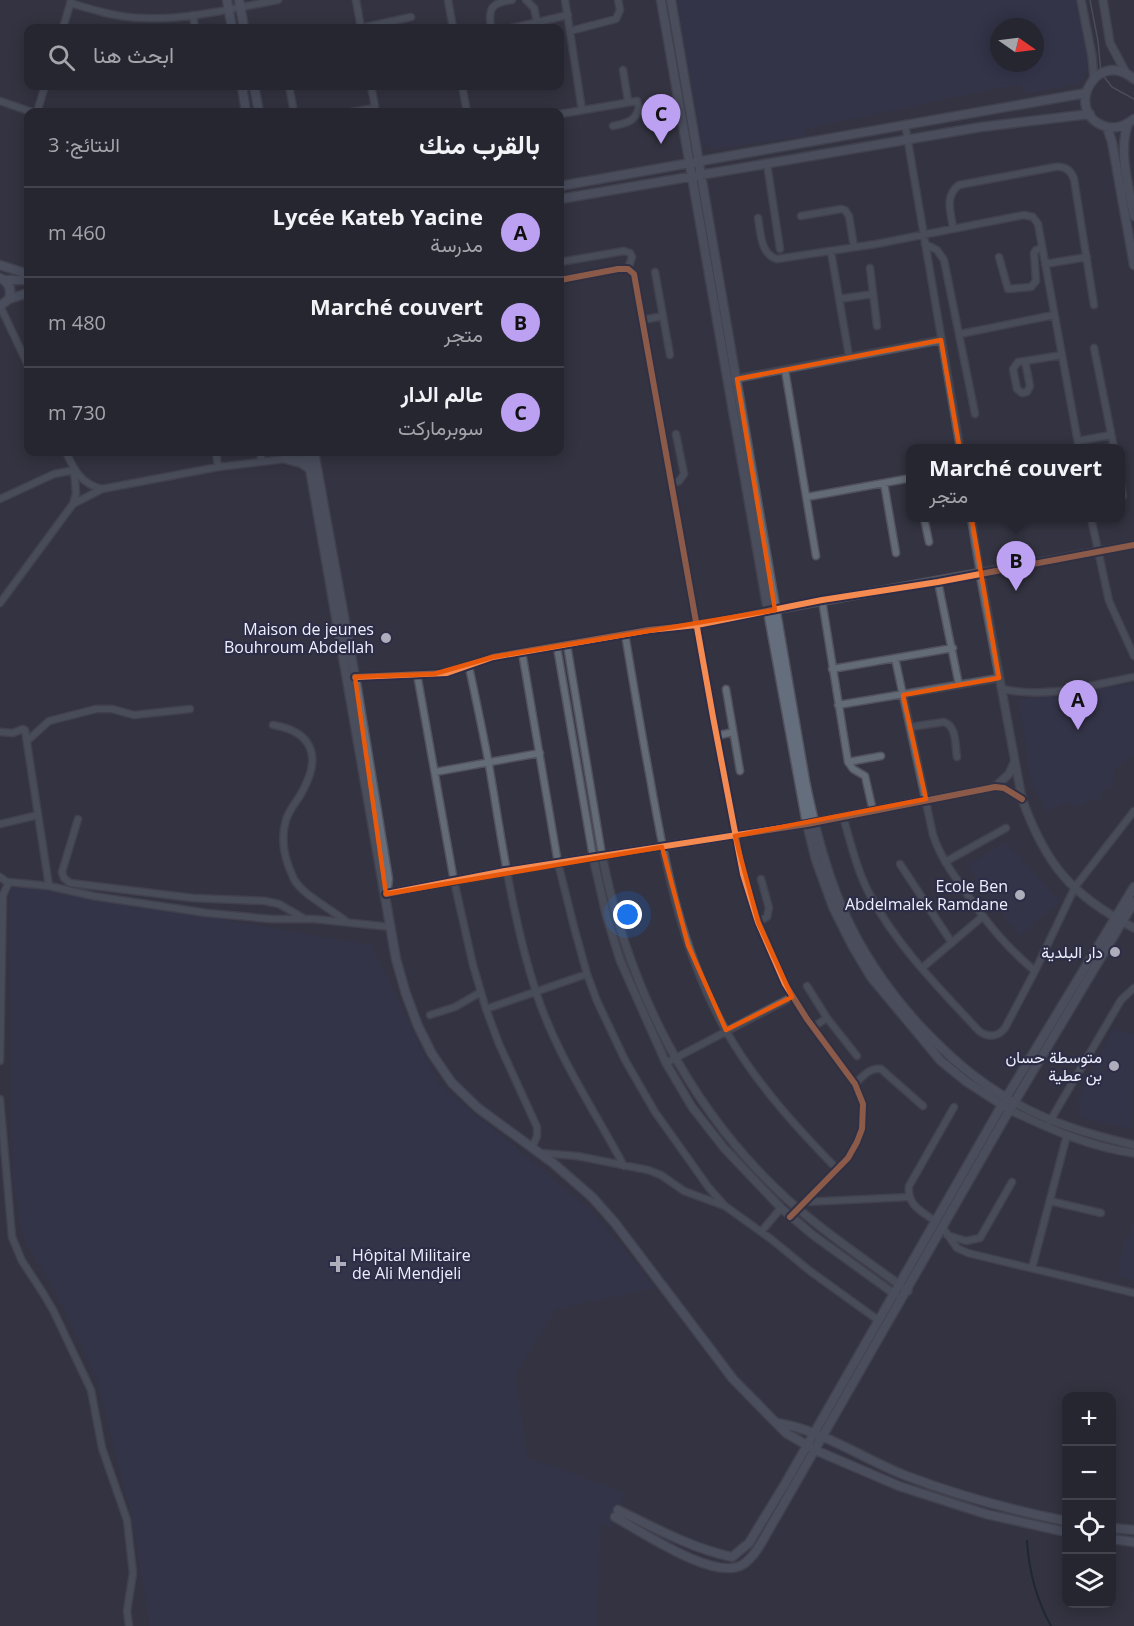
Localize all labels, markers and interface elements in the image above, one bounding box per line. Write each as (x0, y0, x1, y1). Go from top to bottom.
north arrow (990, 18, 1044, 72)
search box (24, 24, 564, 90)
text: ابحث هنا (93, 39, 174, 69)
icon: search (45, 41, 78, 74)
pin: C (642, 94, 680, 144)
text: بالقرب منك (419, 126, 540, 162)
text: النتائج: 3 (48, 131, 120, 158)
text: Lycée Kateb Yacine (272, 201, 483, 231)
text: 460 m (48, 219, 106, 246)
text: A (514, 219, 527, 246)
text: مدرسة (430, 231, 483, 258)
text: Marché couvert (310, 291, 483, 321)
text: 480 m (48, 309, 106, 336)
text: B (514, 309, 527, 336)
text: متجر (444, 321, 483, 348)
text: عالم الدار (401, 378, 483, 408)
text: 730 m (48, 399, 106, 426)
text: C (514, 399, 527, 426)
text: سوبرماركت (398, 414, 483, 441)
popup (906, 444, 1125, 522)
text: Marché couvert (929, 452, 1102, 482)
text: متجر (929, 482, 968, 509)
pin: B (996, 542, 1036, 591)
place label: Maison de jeunes Bouhroum Abdellah (224, 618, 374, 658)
marker: Maison de jeunes Bouhroum Abdellah (379, 631, 393, 645)
pin: A (1058, 680, 1098, 730)
place label: Ecole Ben Abdelmalek Ramdane (845, 875, 1008, 915)
marker: Ecole Ben Abdelmalek Ramdane (1013, 888, 1027, 902)
your location (613, 900, 642, 929)
place label: دار البلدية (1041, 941, 1103, 963)
marker: دار البلدية (1108, 945, 1122, 959)
place label: متوسطة حسان بن عطية (1006, 1046, 1102, 1086)
marker: متوسطة حسان بن عطية (1107, 1059, 1121, 1073)
place label: Hôpital Militaire de Ali Mendjeli (352, 1244, 471, 1284)
marker: Hôpital Militaire de Ali Mendjeli (329, 1255, 347, 1273)
map controls (1062, 1392, 1116, 1608)
button: + (1062, 1392, 1116, 1446)
button: − (1062, 1446, 1116, 1500)
button: locate (1062, 1500, 1116, 1554)
button: layers (1062, 1554, 1116, 1608)

